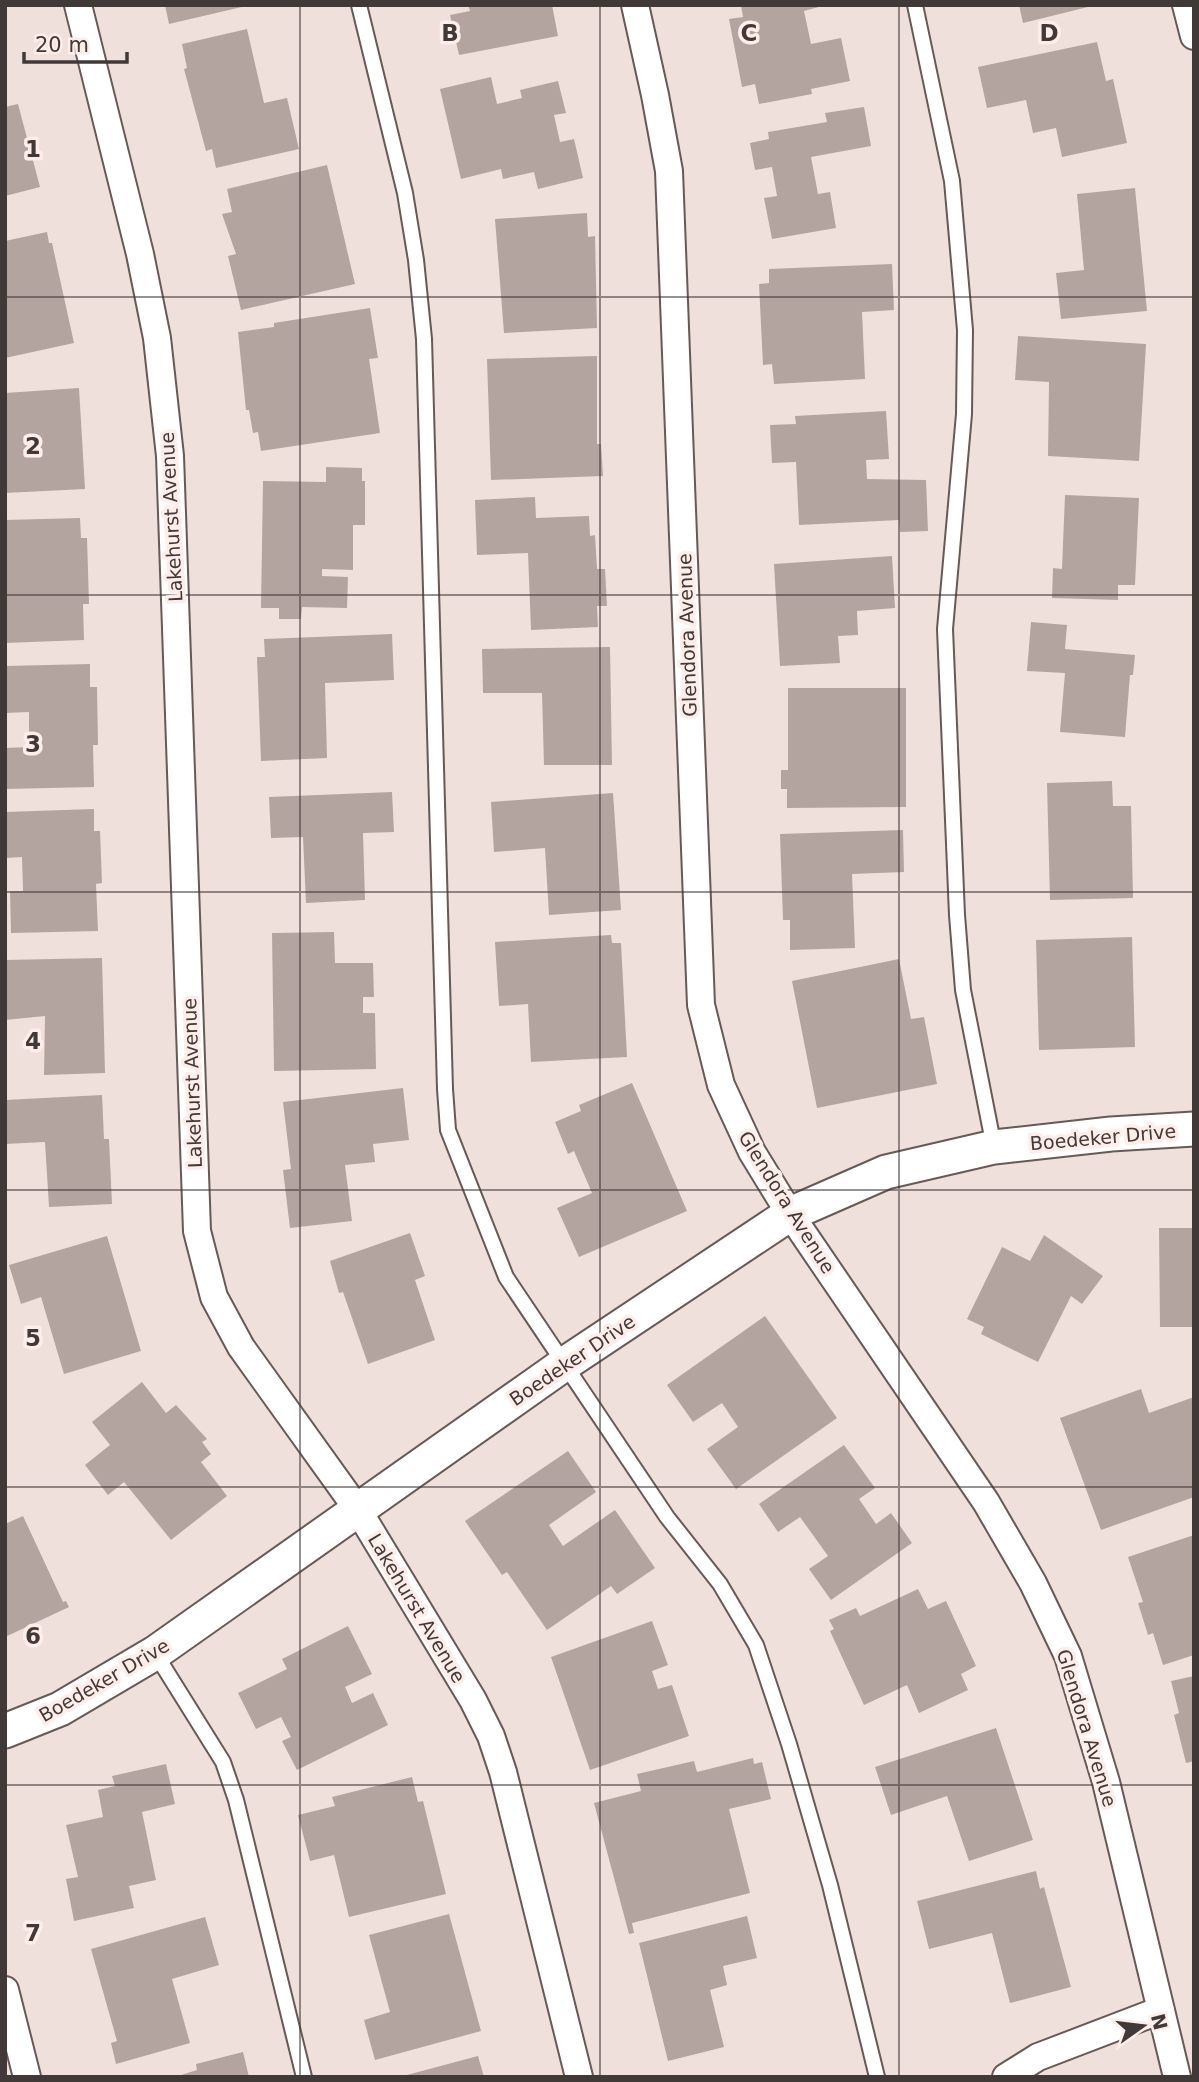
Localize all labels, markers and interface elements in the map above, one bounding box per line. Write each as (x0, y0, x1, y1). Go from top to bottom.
text: B (441, 20, 459, 46)
text: C (741, 20, 757, 46)
text: D (1039, 20, 1059, 46)
scale bar (24, 21, 128, 65)
text: 20 m (35, 33, 89, 57)
text: 1 (25, 136, 41, 162)
street label: Lakehurst Avenue (156, 431, 186, 603)
text: 2 (25, 433, 41, 459)
street label: Glendora Avenue (673, 553, 701, 717)
text: 3 (25, 731, 41, 757)
street label: Lakehurst Avenue (178, 998, 206, 1168)
text: 4 (25, 1028, 41, 1054)
street label: Boedeker Drive (1029, 1120, 1177, 1154)
street label: Glendora Avenue (734, 1127, 840, 1277)
street label: Boedeker Drive (505, 1310, 639, 1410)
text: 5 (25, 1325, 41, 1351)
street label: Lakehurst Avenue (364, 1529, 470, 1687)
text: 6 (25, 1623, 41, 1649)
street label: Boedeker Drive (35, 1634, 173, 1726)
street label: Glendora Avenue (1053, 1647, 1121, 1809)
text: 7 (25, 1920, 41, 1946)
north arrow (1108, 1991, 1178, 2061)
text: N (1147, 2012, 1172, 2032)

